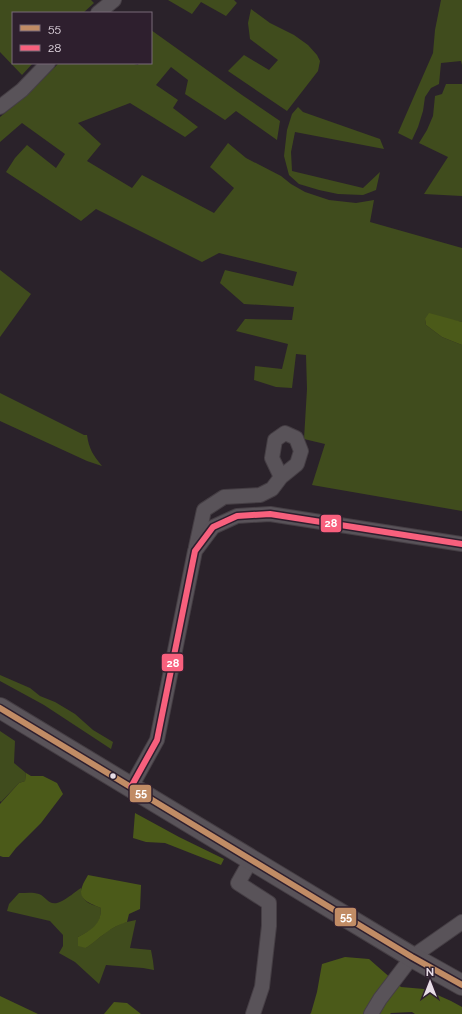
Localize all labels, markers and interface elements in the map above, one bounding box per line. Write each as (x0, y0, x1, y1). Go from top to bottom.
legend (12, 12, 152, 64)
text: 55 (48, 21, 62, 35)
text: 28 (48, 41, 61, 55)
line badge: 28 (320, 514, 342, 533)
text: 28 (325, 517, 338, 530)
line badge: 28 (161, 653, 184, 672)
text: 28 (167, 657, 180, 670)
unlabelled marker (108, 771, 118, 781)
line badge: 55 (129, 784, 152, 803)
text: 55 (135, 787, 147, 800)
line badge: 55 (334, 907, 357, 927)
text: 55 (340, 911, 352, 924)
north arrow (410, 962, 450, 1002)
text: N (426, 966, 434, 979)

